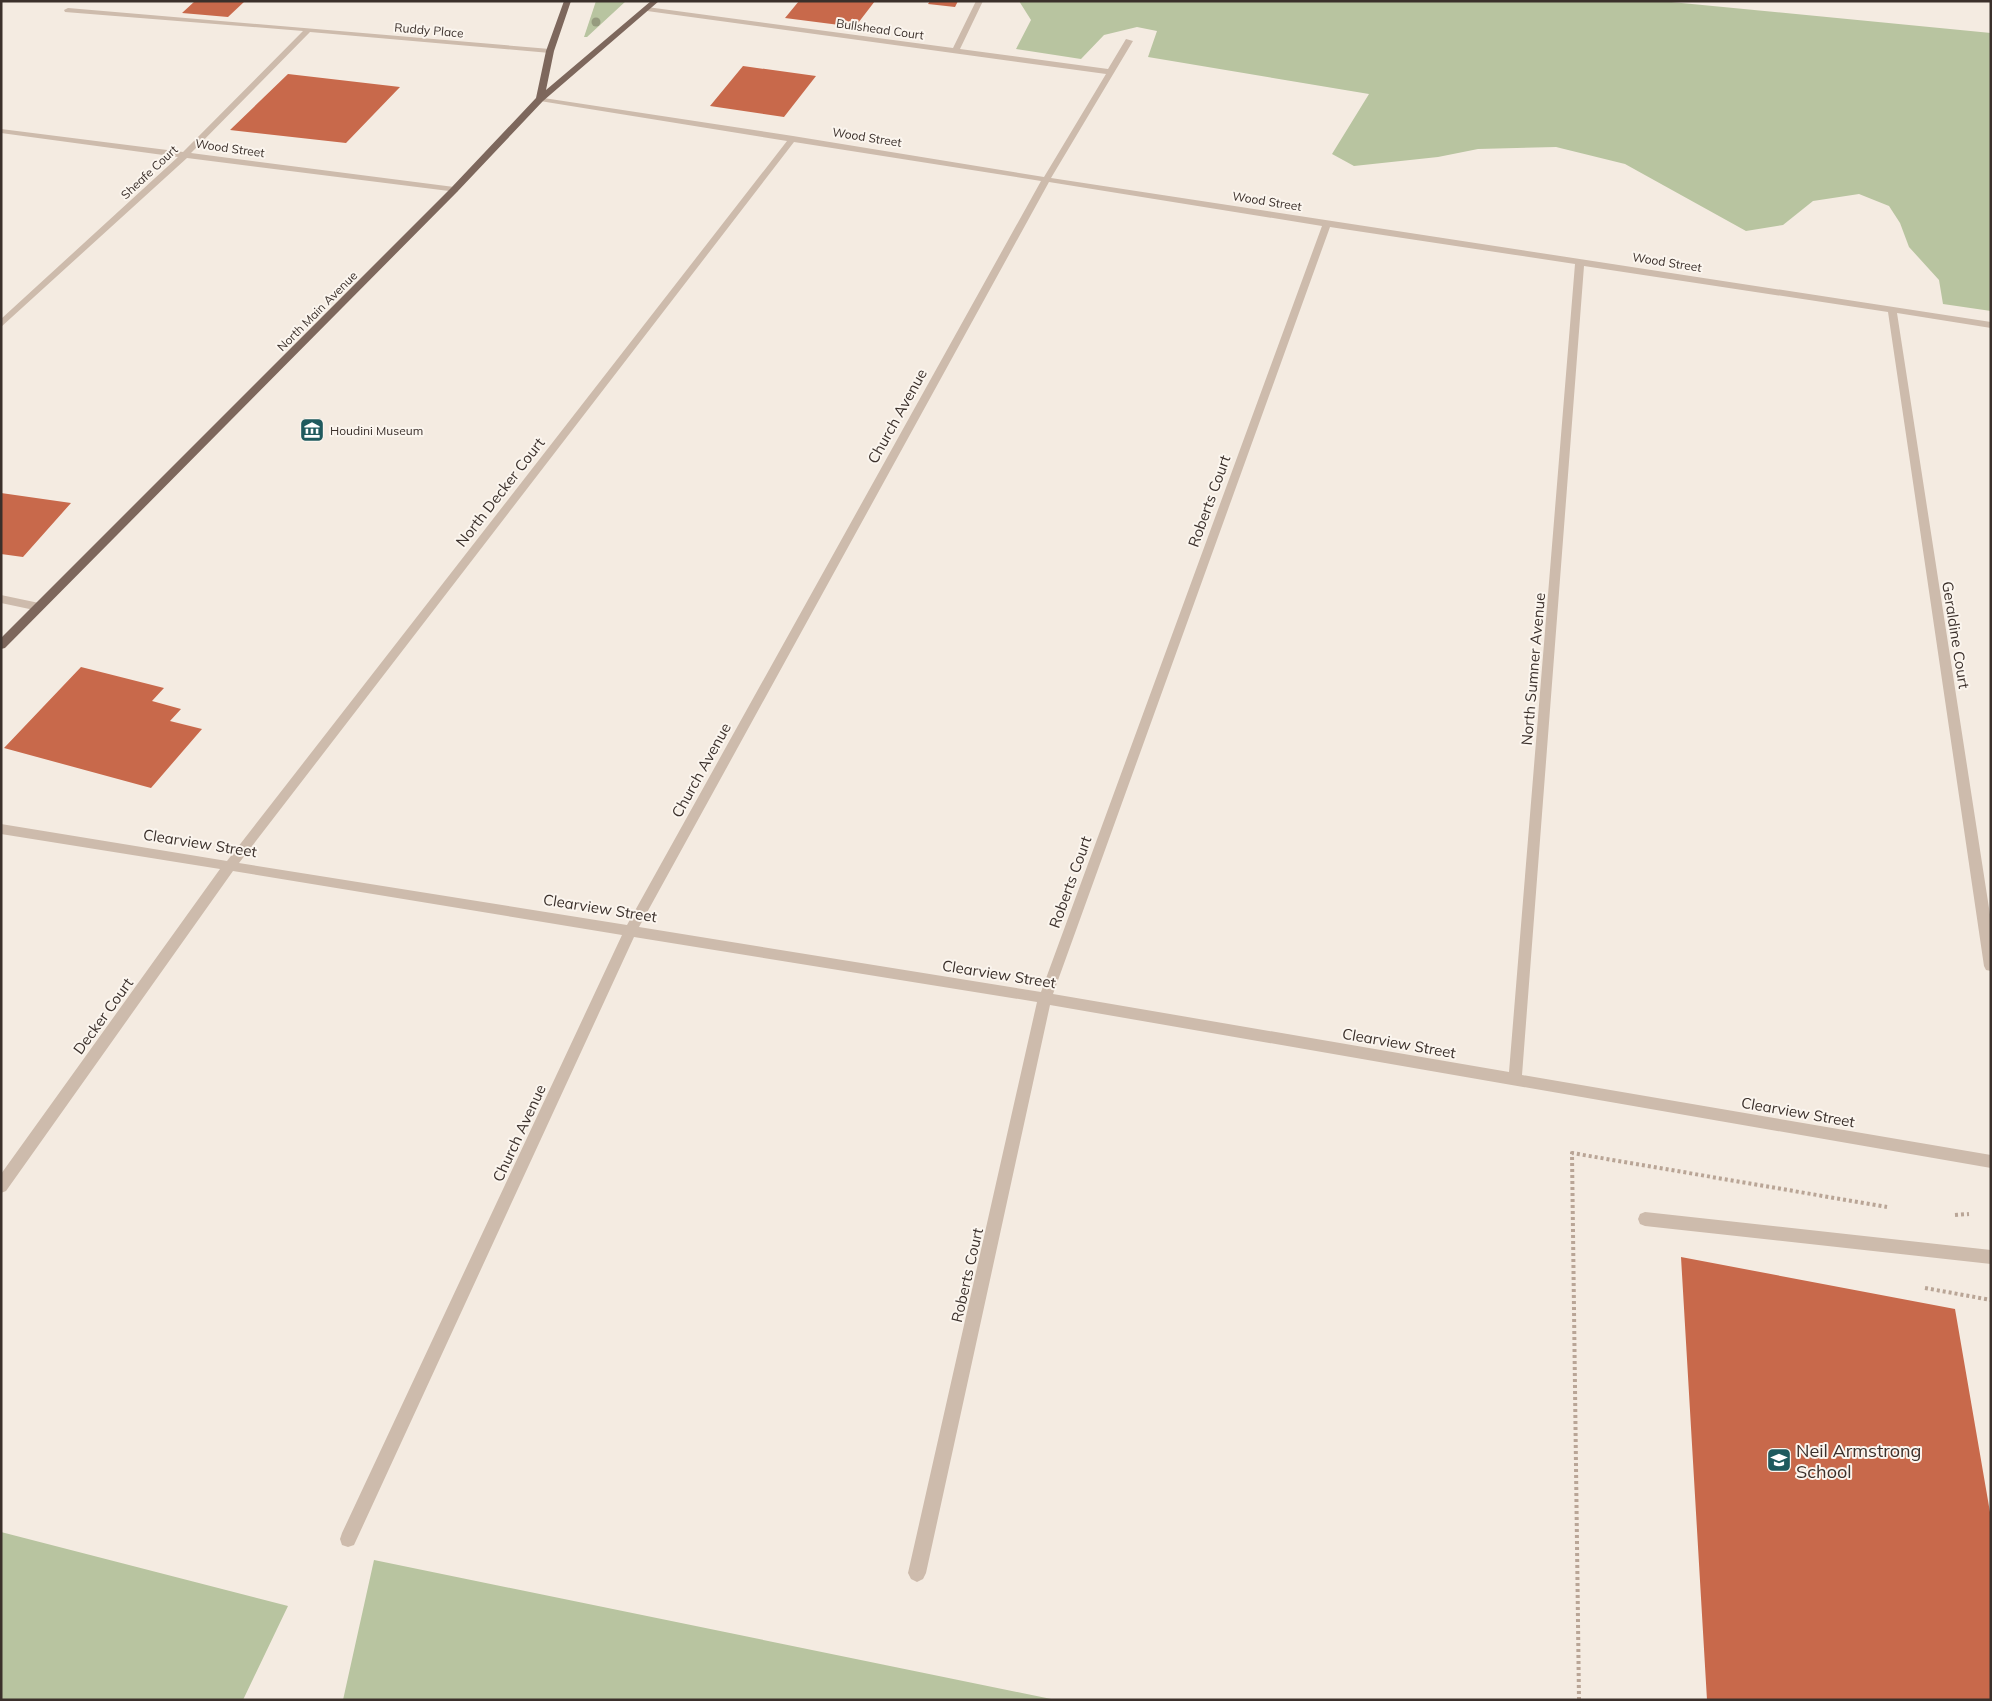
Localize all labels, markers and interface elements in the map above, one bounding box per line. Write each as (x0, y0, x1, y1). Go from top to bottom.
street label: Bullshead Court (835, 15, 925, 43)
street label: Ruddy Place (394, 20, 464, 40)
street label: Wood Street (831, 124, 903, 150)
street label: Wood Street (194, 136, 266, 160)
street label: Sheafe Court (117, 142, 181, 202)
street label: Wood Street (1231, 188, 1303, 214)
street label: Wood Street (1631, 249, 1703, 275)
street label: North Main Avenue (274, 268, 360, 354)
street label: Church Avenue (863, 365, 931, 467)
museum icon: Houdini Museum (299, 417, 325, 443)
place label: Houdini Museum (330, 423, 423, 438)
street label: North Decker Court (451, 434, 549, 550)
street label: Roberts Court (1184, 452, 1234, 550)
street label: Geraldine Court (1938, 580, 1974, 690)
street label: North Sumner Avenue (1517, 592, 1549, 746)
street label: Church Avenue (667, 719, 735, 821)
street label: Clearview Street (142, 825, 258, 861)
street label: Roberts Court (1045, 833, 1095, 931)
street label: Clearview Street (542, 890, 658, 926)
street label: Clearview Street (941, 956, 1057, 992)
street label: Decker Court (69, 974, 137, 1058)
street label: Clearview Street (1341, 1024, 1457, 1062)
street label: Church Avenue (488, 1081, 550, 1185)
street label: Clearview Street (1740, 1093, 1856, 1131)
street label: Roberts Court (947, 1226, 987, 1324)
place label: Neil Armstrong School (1796, 1439, 1921, 1483)
school or university icon: Neil Armstrong School (1766, 1447, 1792, 1473)

